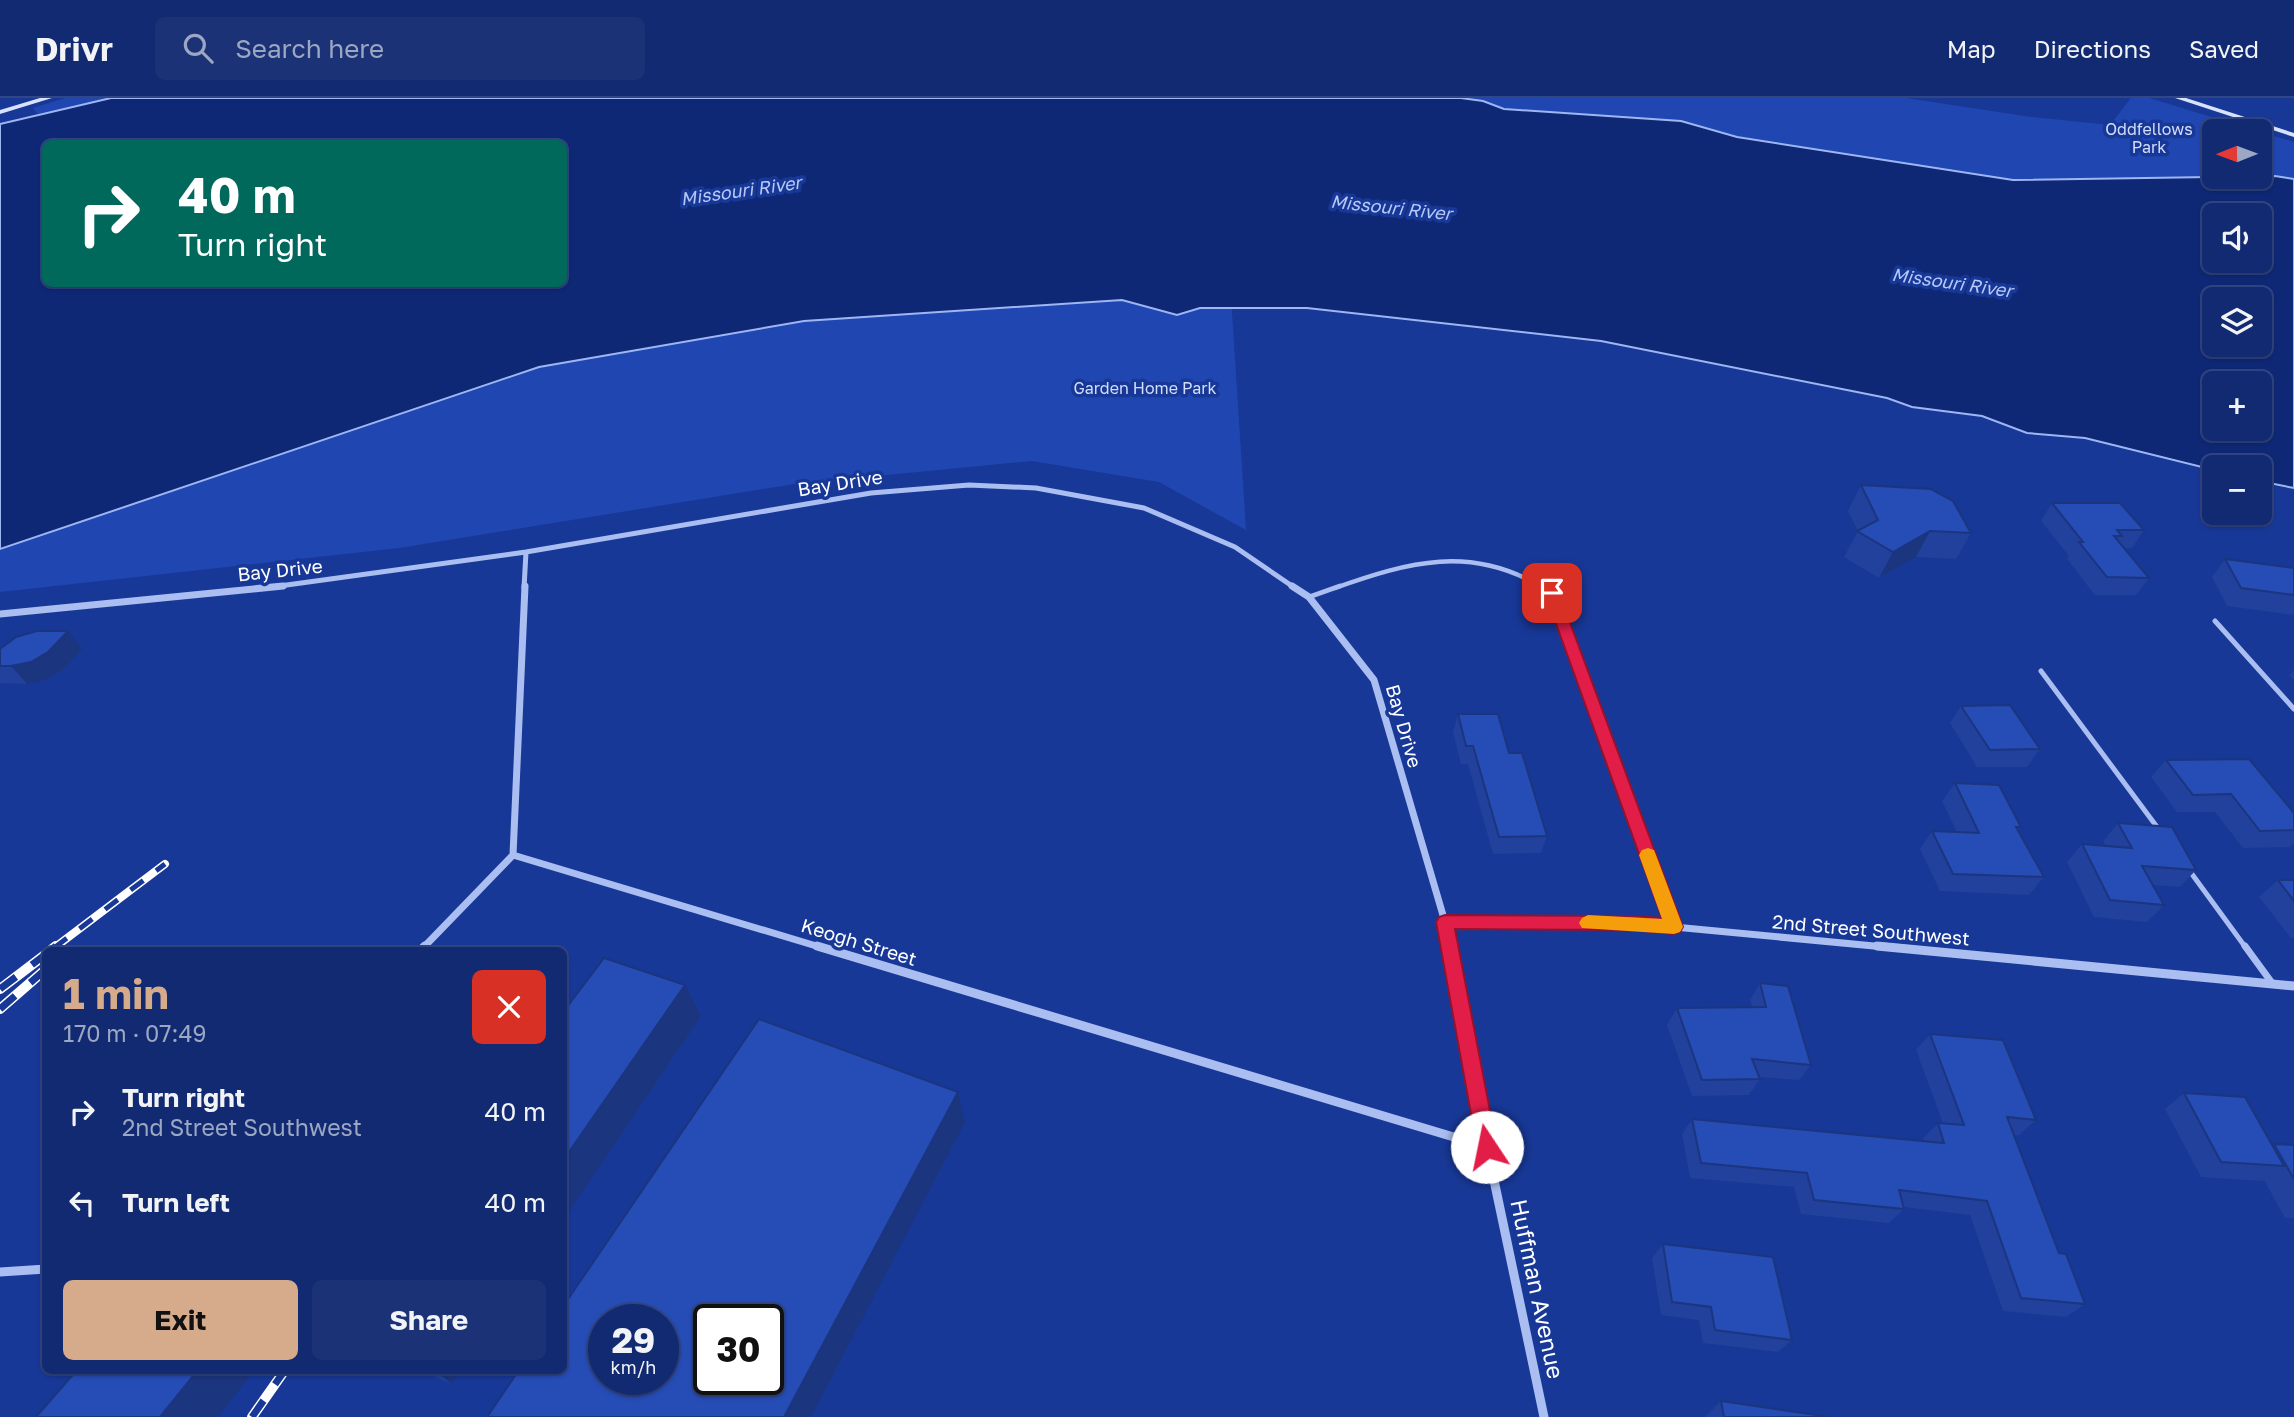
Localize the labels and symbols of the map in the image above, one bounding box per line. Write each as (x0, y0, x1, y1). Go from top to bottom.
park label: Oddfellows Park (2105, 119, 2193, 157)
north arrow (2202, 119, 2272, 189)
water label: Missouri River (679, 170, 806, 209)
water label: Missouri River (1329, 190, 1456, 225)
water label: Missouri River (1890, 263, 2017, 302)
park label: Garden Home Park (1073, 378, 1217, 398)
street label: Bay Drive (796, 464, 884, 501)
street label: Bay Drive (236, 554, 324, 585)
pin (1522, 563, 1582, 623)
street label: Bay Drive (1382, 682, 1427, 770)
street label: 2nd Street Southwest (1771, 909, 1971, 950)
street label: Keogh Street (799, 913, 920, 970)
position arrow (1450, 1110, 1524, 1184)
street label: Huffman Avenue (1505, 1196, 1571, 1381)
speed limit sign: 30 (693, 1304, 784, 1395)

